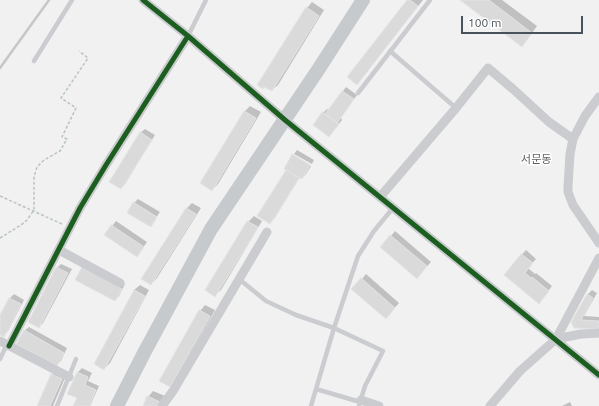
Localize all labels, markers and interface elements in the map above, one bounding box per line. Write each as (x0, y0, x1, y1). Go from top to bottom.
scale bar (463, 8, 585, 34)
text: 100 m (468, 16, 501, 29)
district label: 서문동 (521, 152, 551, 166)

